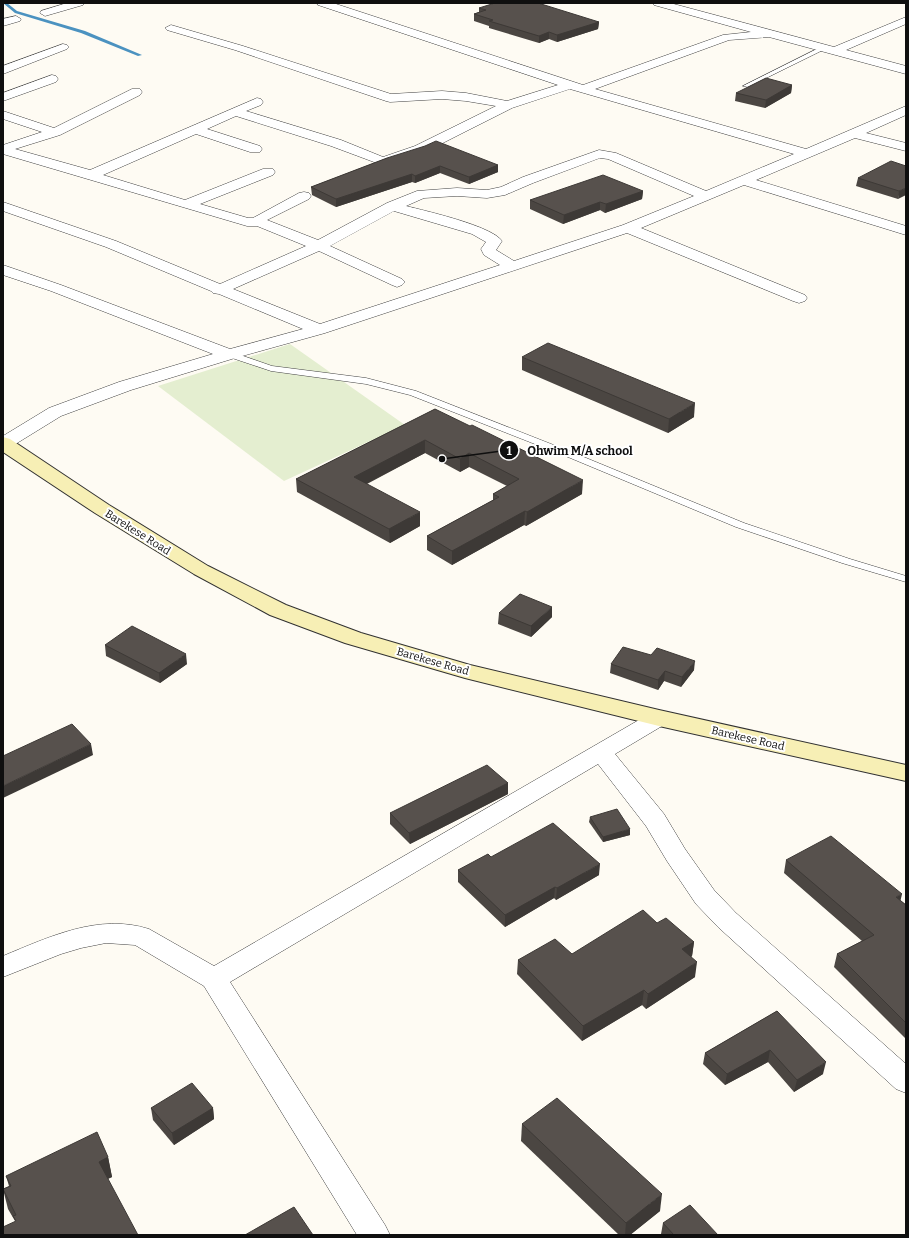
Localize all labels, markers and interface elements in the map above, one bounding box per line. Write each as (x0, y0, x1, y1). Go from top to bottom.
callout: Ohwim M/A school (499, 438, 641, 462)
text: 1 (506, 444, 512, 458)
text: Ohwim M/A school (527, 444, 633, 458)
street label: Barekese Road (103, 507, 173, 558)
street label: Barekese Road (395, 645, 471, 678)
street label: Barekese Road (710, 724, 786, 753)

